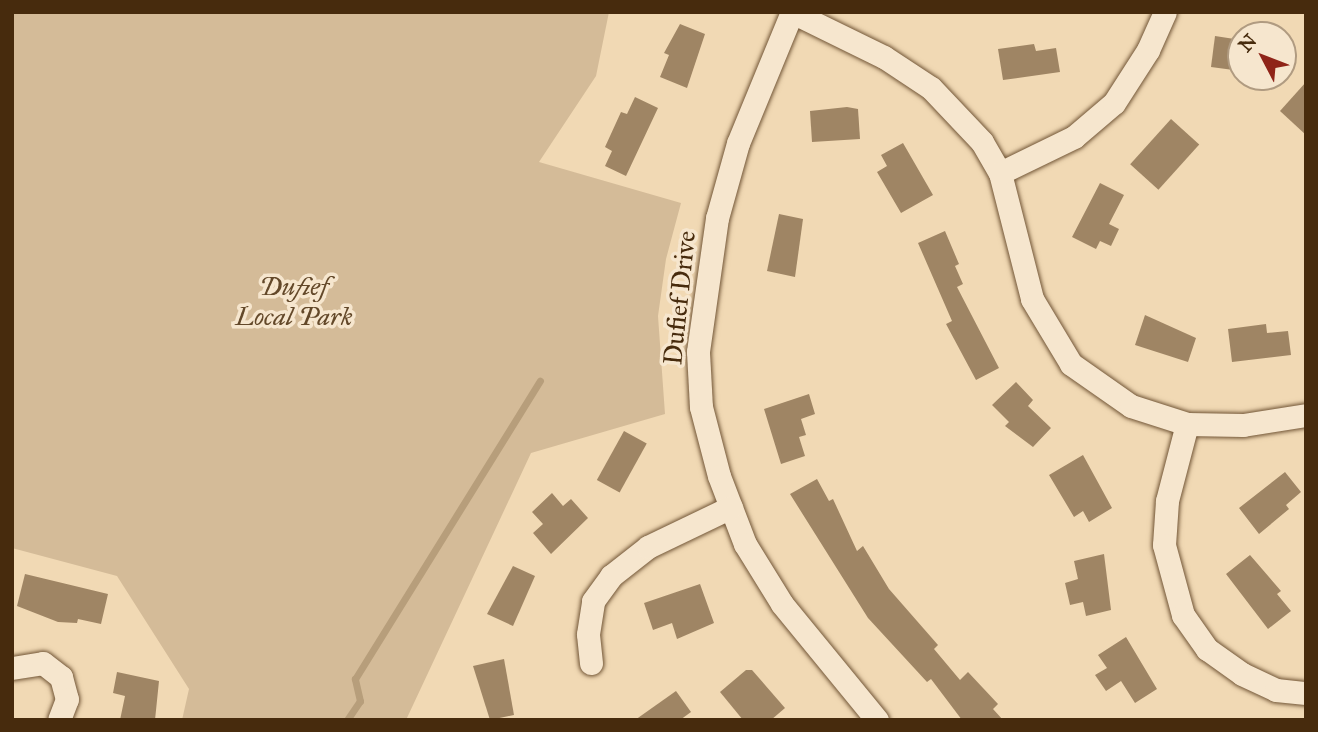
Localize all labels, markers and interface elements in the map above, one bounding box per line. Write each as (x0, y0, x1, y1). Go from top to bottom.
north arrow (1227, 21, 1297, 91)
text: N (1234, 29, 1261, 57)
street label: Dufief Drive (657, 229, 703, 367)
park label: Dufief Local Park (235, 271, 353, 332)

